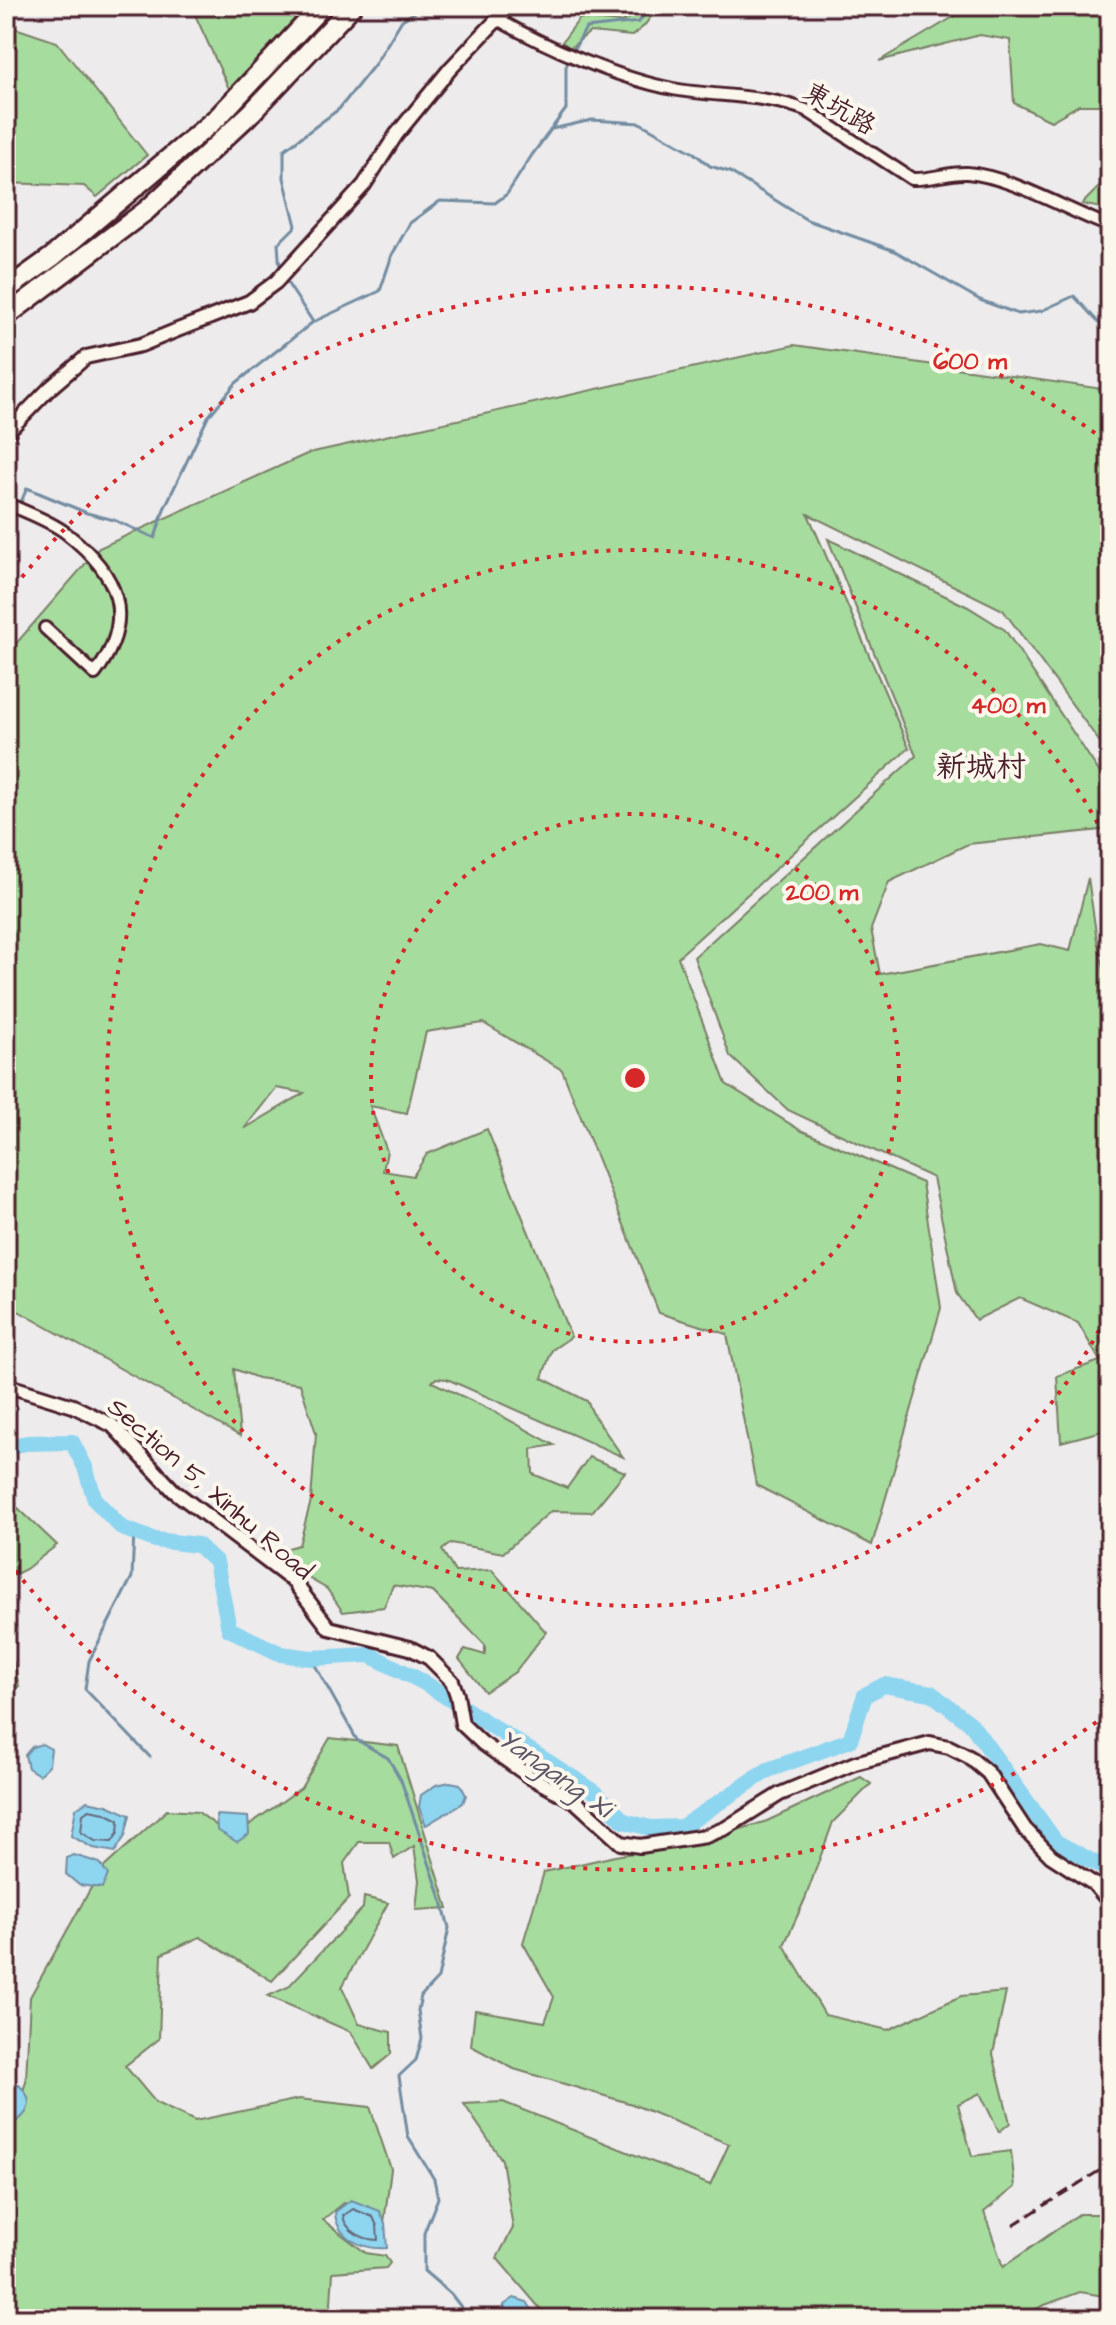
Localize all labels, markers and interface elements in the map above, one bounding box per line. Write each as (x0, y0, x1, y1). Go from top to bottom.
street label: 東坑路 (797, 74, 882, 144)
text: 600 m (933, 345, 1007, 379)
text: 400 m (971, 689, 1046, 723)
district label: 新城村 (936, 746, 1026, 788)
text: 200 m (785, 876, 858, 910)
centre of rings (621, 1064, 649, 1092)
street label: Section 5, Xinhu Road (100, 1389, 321, 1588)
water label: Yangang Xi (489, 1719, 624, 1830)

